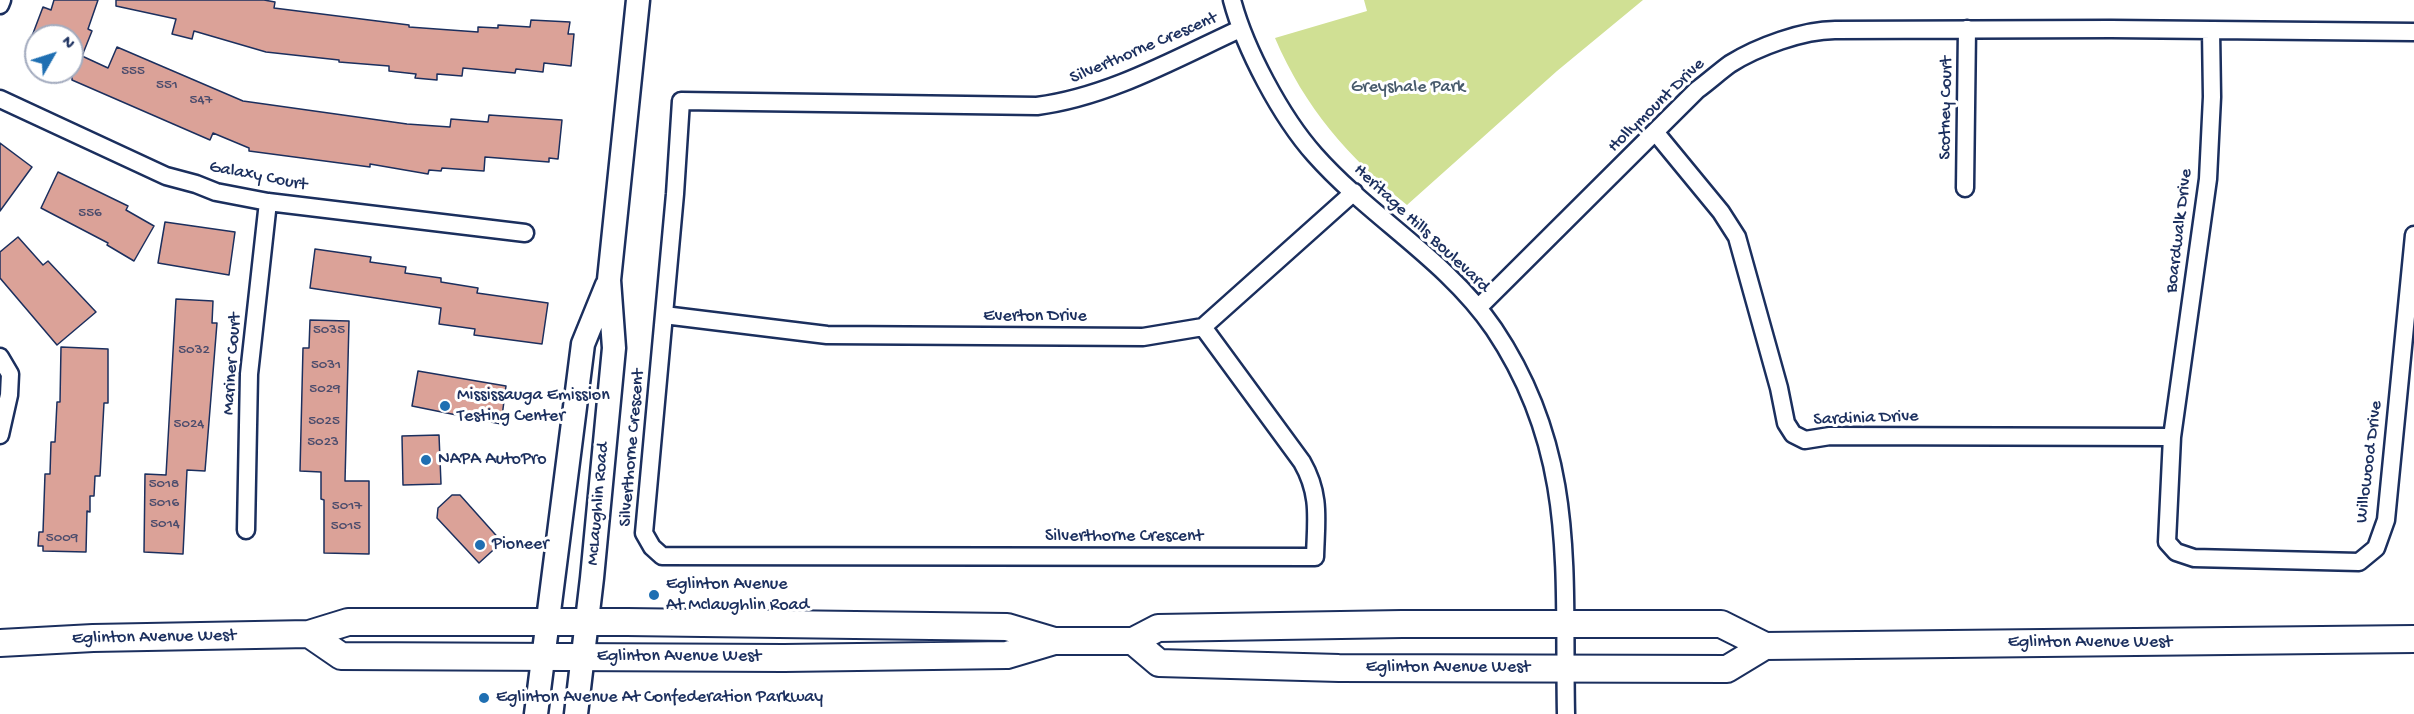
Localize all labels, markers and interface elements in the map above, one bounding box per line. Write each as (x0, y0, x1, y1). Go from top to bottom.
street label: Silverthorne Crescent (1067, 8, 1221, 90)
north arrow (24, 24, 84, 84)
text: N (56, 34, 77, 54)
street label: Hollymount Drive (1604, 54, 1710, 158)
street label: Scotney Court (1935, 56, 1959, 160)
house number: 555 (121, 63, 145, 81)
house number: 551 (156, 77, 178, 95)
park label: Greyshale Park (1351, 77, 1465, 99)
house number: 547 (190, 92, 212, 110)
street label: Galaxy Court (207, 157, 309, 197)
street label: Heritage Hills Boulevard (1348, 160, 1494, 298)
street label: Boardwalk Drive (2162, 168, 2198, 294)
house number: 556 (78, 205, 102, 223)
street label: Everton Drive (983, 306, 1087, 328)
street label: Mariner Court (219, 312, 247, 416)
house number: 5035 (313, 322, 345, 340)
house number: 5032 (178, 342, 210, 360)
house number: 5031 (311, 357, 341, 375)
street label: Silverthorne Crescent (615, 368, 651, 528)
house number: 5029 (309, 381, 341, 399)
place label: Mississauga Emission Testing Center (457, 385, 610, 428)
marker: Mississauga Emission Testing Center (438, 399, 452, 413)
street label: Willowood Drive (2352, 400, 2388, 524)
street label: Sardinia Drive (1813, 406, 1919, 432)
house number: 5025 (308, 413, 340, 431)
house number: 5024 (174, 416, 204, 434)
house number: 5023 (307, 434, 339, 452)
street label: McLaughlin Road (583, 442, 615, 566)
place label: NAPA AutoPro (438, 449, 547, 471)
marker: NAPA AutoPro (419, 453, 433, 467)
house number: 5018 (149, 476, 179, 494)
house number: 5016 (149, 495, 179, 513)
house number: 5017 (332, 498, 362, 516)
house number: 5014 (150, 516, 180, 534)
house number: 5015 (331, 518, 361, 536)
street label: Silverthorne Crescent (1045, 526, 1203, 548)
house number: 5009 (46, 530, 78, 548)
place label: Pioneer (492, 534, 549, 556)
marker: Pioneer (473, 538, 487, 552)
place label: Eglinton Avenue At Mclaughlin Road (666, 574, 809, 616)
marker: Eglinton Avenue At Mclaughlin Road (647, 588, 661, 602)
street label: Eglinton Avenue West (72, 626, 236, 650)
street label: Eglinton Avenue West (2008, 632, 2172, 654)
street label: Eglinton Avenue West (597, 646, 761, 668)
street label: Eglinton Avenue West (1366, 657, 1530, 679)
place label: Eglinton Avenue At Confederation Parkway (496, 687, 823, 709)
marker: Eglinton Avenue At Confederation Parkway (477, 691, 491, 705)

